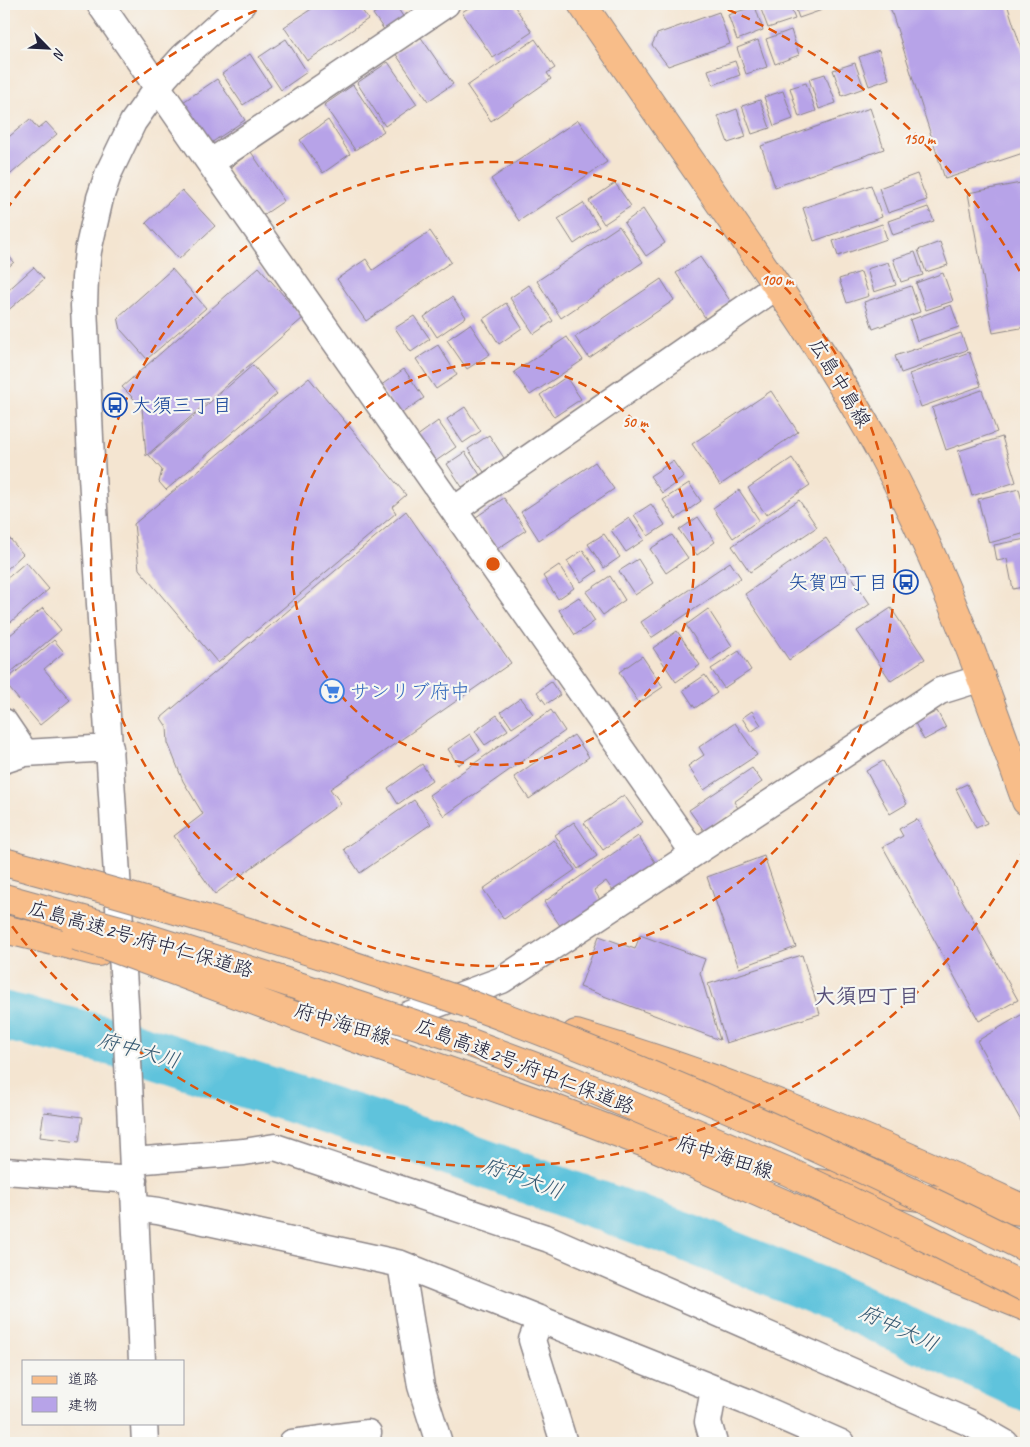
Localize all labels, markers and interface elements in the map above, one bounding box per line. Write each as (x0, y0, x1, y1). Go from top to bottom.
north arrow (22, 22, 72, 72)
text: N (49, 46, 69, 63)
text: 150 m (903, 130, 937, 149)
text: 100 m (761, 271, 795, 290)
street label: 広島中島線 (804, 334, 876, 432)
bus stop icon: 大須三丁目 (102, 392, 128, 418)
place label: 大須三丁目 (132, 393, 232, 418)
text: 50 m (622, 413, 649, 432)
centre of rings (484, 555, 502, 573)
bus stop icon: 矢賀四丁目 (893, 569, 919, 595)
place label: 矢賀四丁目 (788, 570, 888, 595)
supermarket icon: サンリブ府中 (319, 678, 345, 704)
place label: サンリブ府中 (350, 679, 470, 704)
street label: 広島高速2号;府中仁保道路 (26, 895, 256, 983)
district label: 大須四丁目 (815, 983, 920, 1009)
street label: 府中海田線 (292, 997, 394, 1051)
street label: 広島高速2号;府中仁保道路 (412, 1013, 638, 1119)
water label: 府中大川 (95, 1026, 183, 1074)
street label: 府中海田線 (674, 1130, 776, 1184)
water label: 府中大川 (479, 1151, 567, 1205)
water label: 府中大川 (855, 1298, 943, 1358)
legend (22, 1360, 185, 1424)
text: 道路 (68, 1370, 98, 1389)
text: 建物 (68, 1396, 98, 1415)

